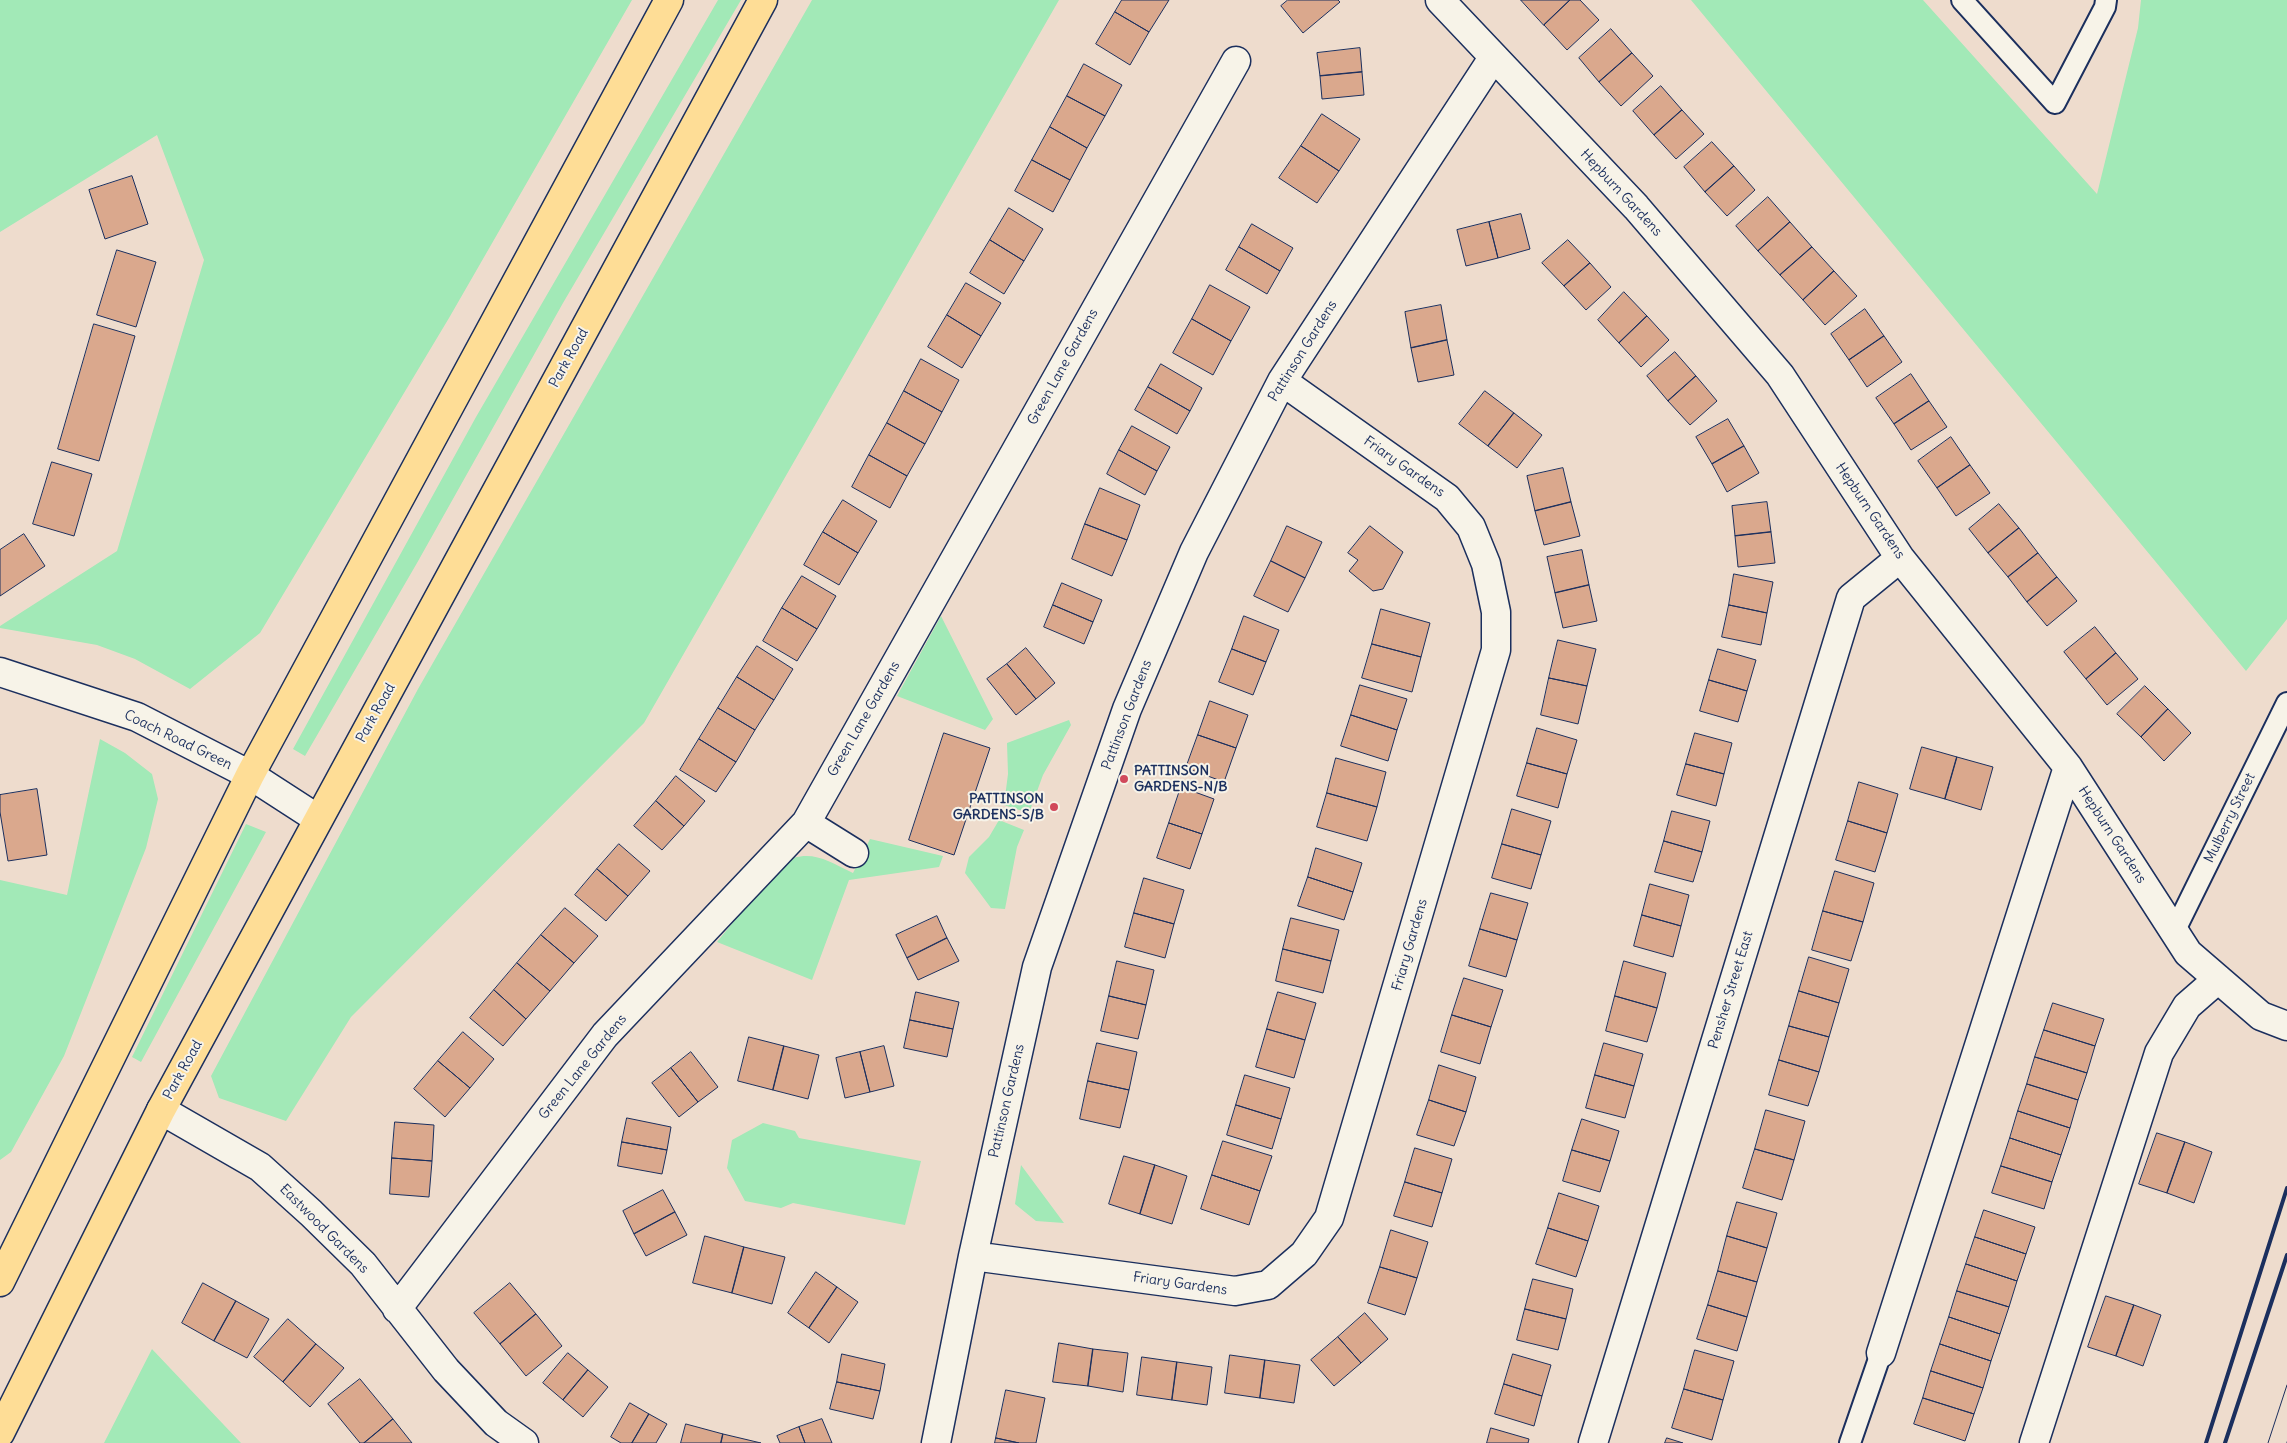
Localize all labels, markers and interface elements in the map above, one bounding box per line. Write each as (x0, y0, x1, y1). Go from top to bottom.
street label: Hepburn Gardens (1577, 146, 1665, 240)
street label: Pattinson Gardens (1265, 297, 1341, 405)
street label: Green Lane Gardens (1024, 306, 1102, 428)
street label: Park Road (546, 325, 592, 391)
street label: Friary Gardens (1360, 433, 1448, 501)
street label: Hepburn Gardens (1832, 460, 1908, 562)
street label: Green Lane Gardens (824, 658, 904, 780)
street label: Pattinson Gardens (1098, 658, 1156, 772)
street label: Park Road (353, 680, 399, 746)
street label: Coach Road Green (121, 707, 235, 773)
place label: PATTINSON GARDENS-N/B (1134, 763, 1228, 796)
street label: Mulberry Street (2201, 770, 2259, 866)
marker: PATTINSON GARDENS-N/B (1118, 773, 1130, 785)
street label: Hepburn Gardens (2074, 783, 2150, 887)
place label: PATTINSON GARDENS-S/B (953, 791, 1044, 824)
marker: PATTINSON GARDENS-S/B (1048, 801, 1060, 813)
street label: Friary Gardens (1389, 897, 1431, 993)
street label: Pensher Street East (1705, 929, 1757, 1051)
street label: Green Lane Gardens (535, 1011, 631, 1123)
street label: Park Road (160, 1037, 206, 1103)
street label: Pattinson Gardens (986, 1042, 1028, 1160)
street label: Eastwood Gardens (276, 1181, 372, 1277)
street label: Friary Gardens (1132, 1269, 1228, 1299)

